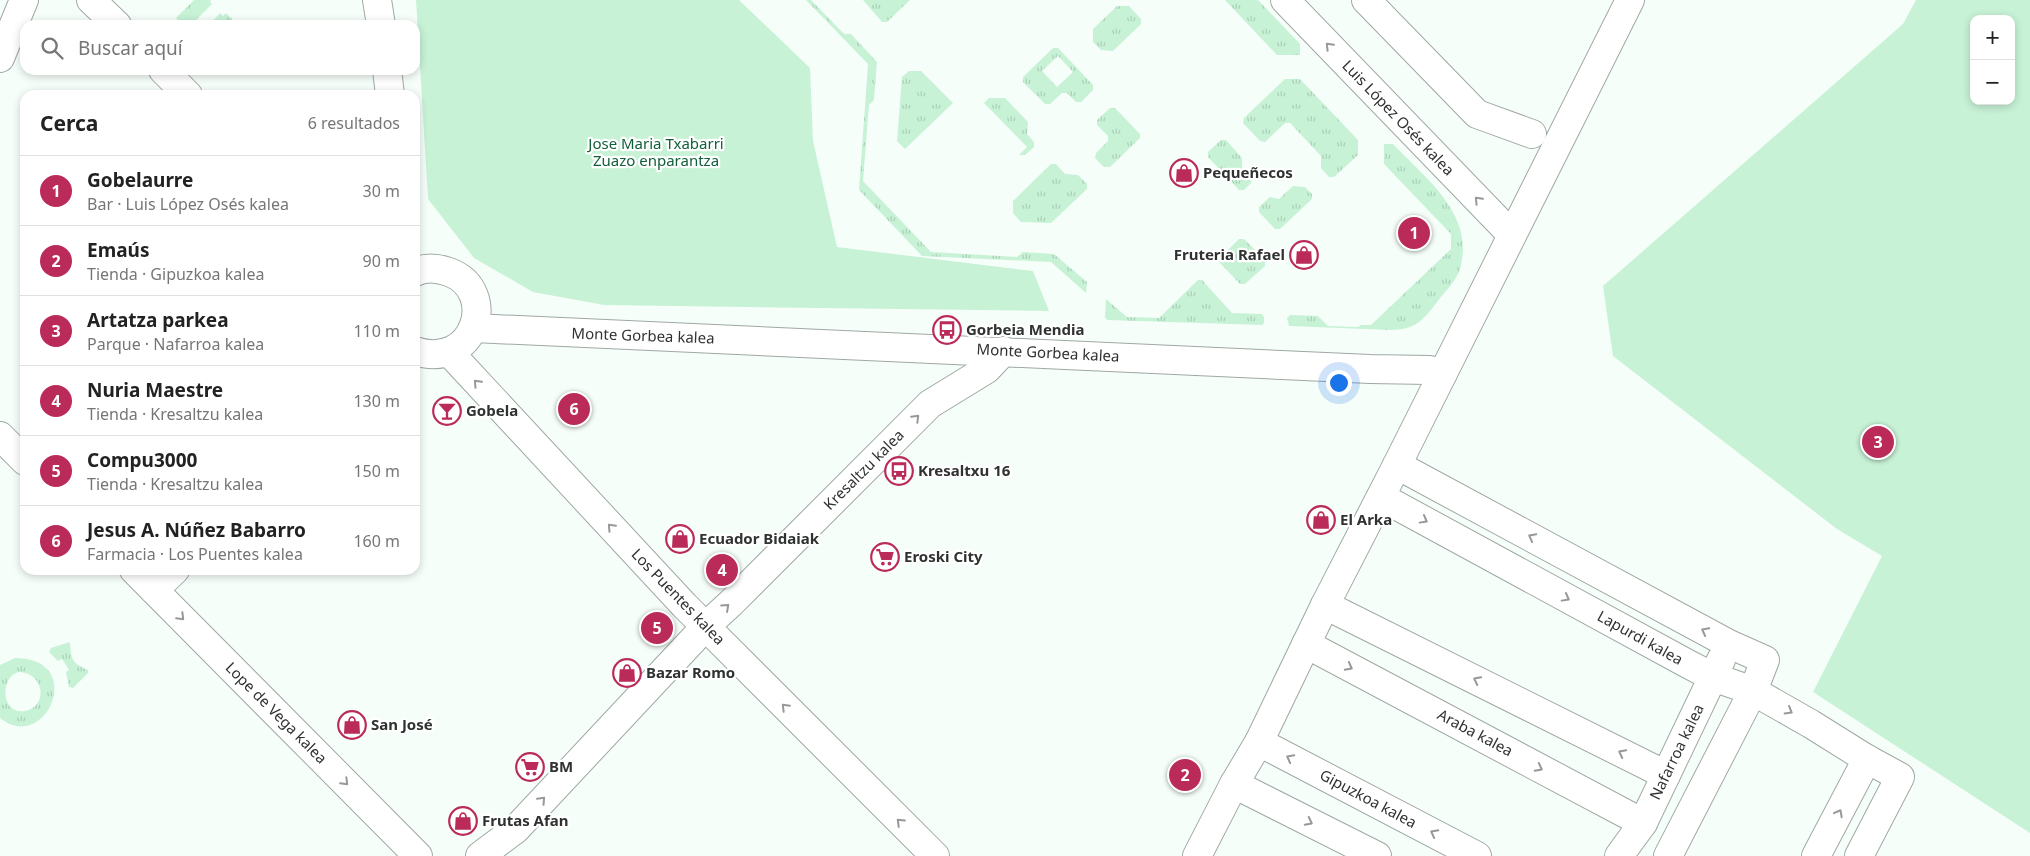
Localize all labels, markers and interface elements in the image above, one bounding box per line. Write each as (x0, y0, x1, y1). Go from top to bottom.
map controls (1970, 15, 2015, 105)
button: + (1970, 15, 2015, 60)
search box (20, 20, 420, 75)
icon: search (38, 34, 66, 62)
text: Buscar aquí (78, 35, 183, 61)
one-way arrow (1326, 42, 1335, 51)
street label: Luis López Osés kalea (1338, 55, 1459, 179)
button: − (1970, 60, 2015, 105)
text: Cerca (40, 109, 98, 137)
text: 6 resultados (308, 112, 400, 134)
park label: Jose Maria Txabarri Zuazo enparantza (586, 133, 724, 170)
shop icon: Pequeñecos (1169, 158, 1199, 188)
place label: Pequeñecos (1203, 162, 1293, 182)
text: Gobelaurre (87, 167, 193, 193)
text: 1 (51, 180, 61, 202)
text: 30 m (363, 180, 400, 202)
text: Bar · Luis López Osés kalea (87, 193, 289, 215)
one-way arrow (1475, 197, 1484, 206)
pin: 1 (1398, 214, 1430, 252)
text: Emaús (87, 237, 149, 263)
shop icon: Fruteria Rafael (1289, 240, 1319, 270)
place label: Fruteria Rafael (1174, 244, 1285, 264)
text: 2 (51, 250, 61, 272)
text: 90 m (363, 250, 400, 272)
text: Tienda · Gipuzkoa kalea (87, 263, 264, 285)
text: Artatza parkea (87, 307, 229, 333)
bus stop icon: Gorbeia Mendia (932, 315, 962, 345)
place label: Gorbeia Mendia (966, 319, 1085, 339)
text: 3 (51, 320, 61, 342)
text: 110 m (353, 320, 400, 342)
street label: Monte Gorbea kalea (571, 323, 715, 347)
text: Parque · Nafarroa kalea (87, 333, 264, 355)
street label: Monte Gorbea kalea (976, 338, 1120, 366)
your location (1326, 370, 1352, 396)
text: Nuria Maestre (87, 377, 223, 403)
one-way arrow (474, 379, 483, 388)
text: 4 (51, 390, 61, 412)
text: 130 m (353, 390, 400, 412)
pin: 6 (558, 390, 590, 428)
bar icon: Gobela (432, 396, 462, 426)
place label: Gobela (466, 400, 518, 420)
text: Tienda · Kresaltzu kalea (87, 403, 263, 425)
one-way arrow (910, 415, 919, 424)
pin: 3 (1862, 423, 1894, 461)
street label: Kresaltzu kalea (819, 425, 908, 514)
text: Compu3000 (87, 447, 197, 473)
bus stop icon: Kresaltxu 16 (884, 456, 914, 486)
text: 5 (51, 460, 61, 482)
text: 150 m (353, 460, 400, 482)
place label: Kresaltxu 16 (918, 460, 1011, 480)
text: Tienda · Kresaltzu kalea (87, 473, 263, 495)
shop icon: El Arka (1306, 505, 1336, 535)
place label: El Arka (1340, 509, 1392, 529)
one-way arrow (1419, 514, 1428, 524)
text: Jesus A. Núñez Babarro (87, 517, 306, 543)
one-way arrow (608, 524, 617, 533)
shop icon: Ecuador Bidaiak (665, 524, 695, 554)
place label: Ecuador Bidaiak (699, 528, 820, 548)
text: 6 (51, 530, 61, 552)
text: 160 m (353, 530, 400, 552)
one-way arrow (1528, 534, 1537, 544)
supermarket icon: Eroski City (870, 542, 900, 572)
text: Farmacia · Los Puentes kalea (87, 543, 303, 565)
street label: Los Puentes kalea (628, 544, 730, 649)
place label: Eroski City (904, 546, 983, 566)
pin: 4 (706, 551, 738, 589)
one-way arrow (1561, 592, 1570, 602)
one-way arrow (721, 604, 730, 613)
street label: Lapurdi kalea (1594, 605, 1687, 669)
pin: 5 (641, 609, 673, 647)
one-way arrow (175, 611, 184, 620)
one-way arrow (1702, 627, 1711, 637)
street label: Lope de Vega kalea (222, 657, 332, 767)
shop icon: Bazar Romo (612, 658, 642, 688)
one-way arrow (1344, 661, 1353, 671)
place label: Bazar Romo (646, 662, 735, 682)
one-way arrow (1473, 676, 1482, 686)
street label: Nafarroa kalea (1644, 700, 1708, 803)
one-way arrow (782, 704, 791, 713)
street label: Araba kalea (1434, 704, 1517, 760)
one-way arrow (1783, 705, 1792, 715)
shop icon: San José (337, 710, 367, 740)
place label: San José (371, 714, 433, 734)
one-way arrow (1618, 749, 1627, 759)
supermarket icon: BM (515, 752, 545, 782)
one-way arrow (1286, 754, 1295, 764)
place label: BM (549, 756, 573, 776)
pin: 2 (1169, 756, 1201, 794)
one-way arrow (1534, 762, 1543, 772)
street label: Gipuzkoa kalea (1317, 764, 1420, 832)
one-way arrow (339, 776, 348, 785)
one-way arrow (536, 797, 545, 806)
shop icon: Frutas Afan (448, 806, 478, 836)
one-way arrow (1833, 809, 1843, 818)
place label: Frutas Afan (482, 810, 569, 830)
one-way arrow (1304, 816, 1313, 826)
one-way arrow (897, 819, 906, 828)
one-way arrow (1430, 830, 1439, 840)

